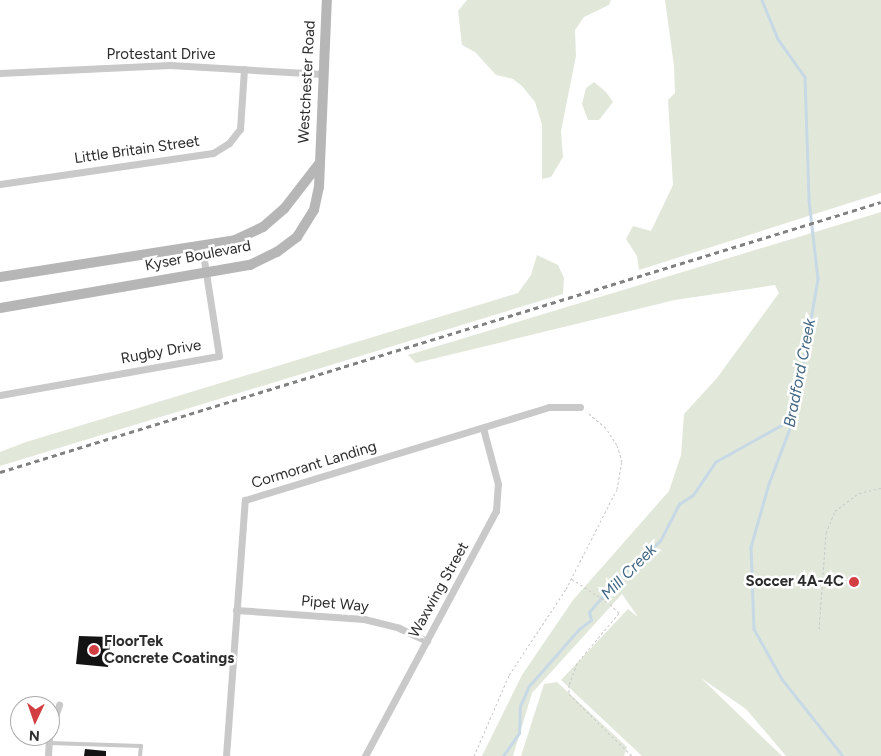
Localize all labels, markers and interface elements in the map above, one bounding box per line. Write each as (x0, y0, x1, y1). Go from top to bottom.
street label: Westchester Road (295, 20, 319, 144)
street label: Protestant Drive (107, 46, 215, 64)
street label: Little Britain Street (73, 132, 201, 168)
street label: Kyser Boulevard (144, 237, 252, 275)
water label: Bradford Creek (780, 317, 820, 429)
street label: Rugby Drive (119, 336, 203, 368)
street label: Cormorant Landing (249, 437, 379, 493)
street label: Waxwing Street (405, 539, 473, 641)
water label: Mill Creek (597, 540, 661, 604)
place label: Soccer 4A-4C (746, 573, 844, 591)
marker: Soccer 4A-4C (848, 576, 860, 588)
street label: Pipet Way (300, 592, 370, 616)
place label: FloorTek Concrete Coatings (104, 632, 234, 667)
marker: FloorTek Concrete Coatings (88, 644, 100, 656)
north arrow (10, 696, 60, 746)
text: N (28, 727, 40, 744)

